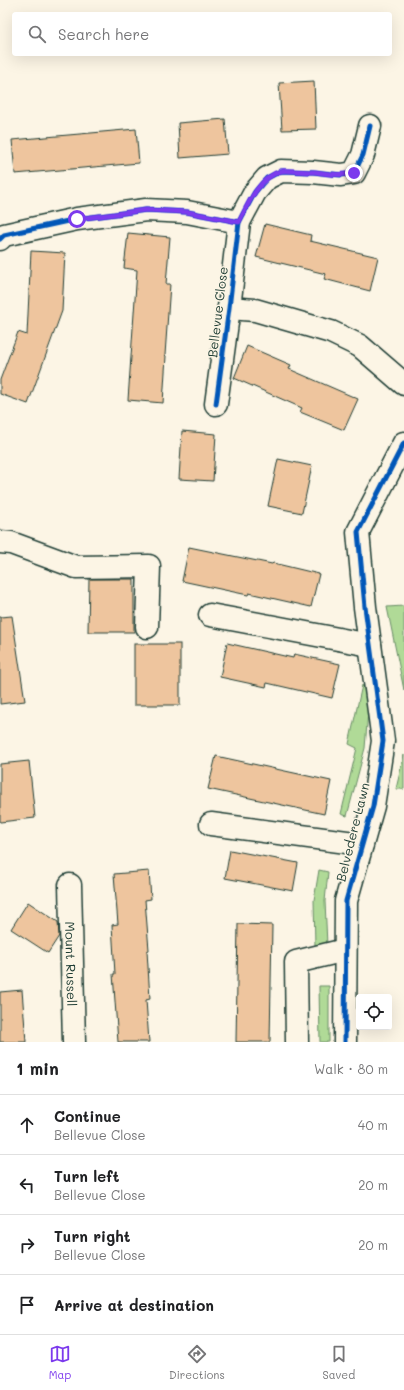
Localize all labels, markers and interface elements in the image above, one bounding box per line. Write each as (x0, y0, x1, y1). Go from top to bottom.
search box (12, 12, 392, 56)
icon: search (26, 23, 48, 45)
text: Search here (58, 24, 149, 44)
route end (345, 164, 363, 182)
route start (68, 210, 86, 228)
street label: Bellevue Close (203, 266, 231, 358)
street label: Belvedere Lawn (331, 781, 373, 883)
street label: Mount Russell (62, 921, 82, 1007)
map controls (356, 994, 392, 1030)
button: locate (356, 994, 392, 1030)
text: 1 min (16, 1057, 59, 1079)
text: Walk · 80 m (314, 1060, 388, 1077)
text: Continue (54, 1106, 121, 1126)
icon: ahead (16, 1114, 38, 1136)
text: 40 m (358, 1116, 388, 1133)
text: Bellevue Close (54, 1126, 146, 1143)
text: Turn left (54, 1166, 119, 1186)
icon: left (16, 1174, 38, 1196)
text: 20 m (358, 1176, 388, 1193)
text: Bellevue Close (54, 1186, 146, 1203)
text: Turn right (54, 1226, 131, 1246)
icon: right (16, 1234, 38, 1256)
text: 20 m (358, 1236, 388, 1253)
text: Bellevue Close (54, 1246, 146, 1263)
icon: arrive (16, 1294, 38, 1316)
text: Arrive at destination (54, 1295, 214, 1315)
tab: Map (49, 1343, 71, 1382)
tab: Directions (169, 1343, 225, 1382)
tab: Saved (322, 1343, 355, 1382)

